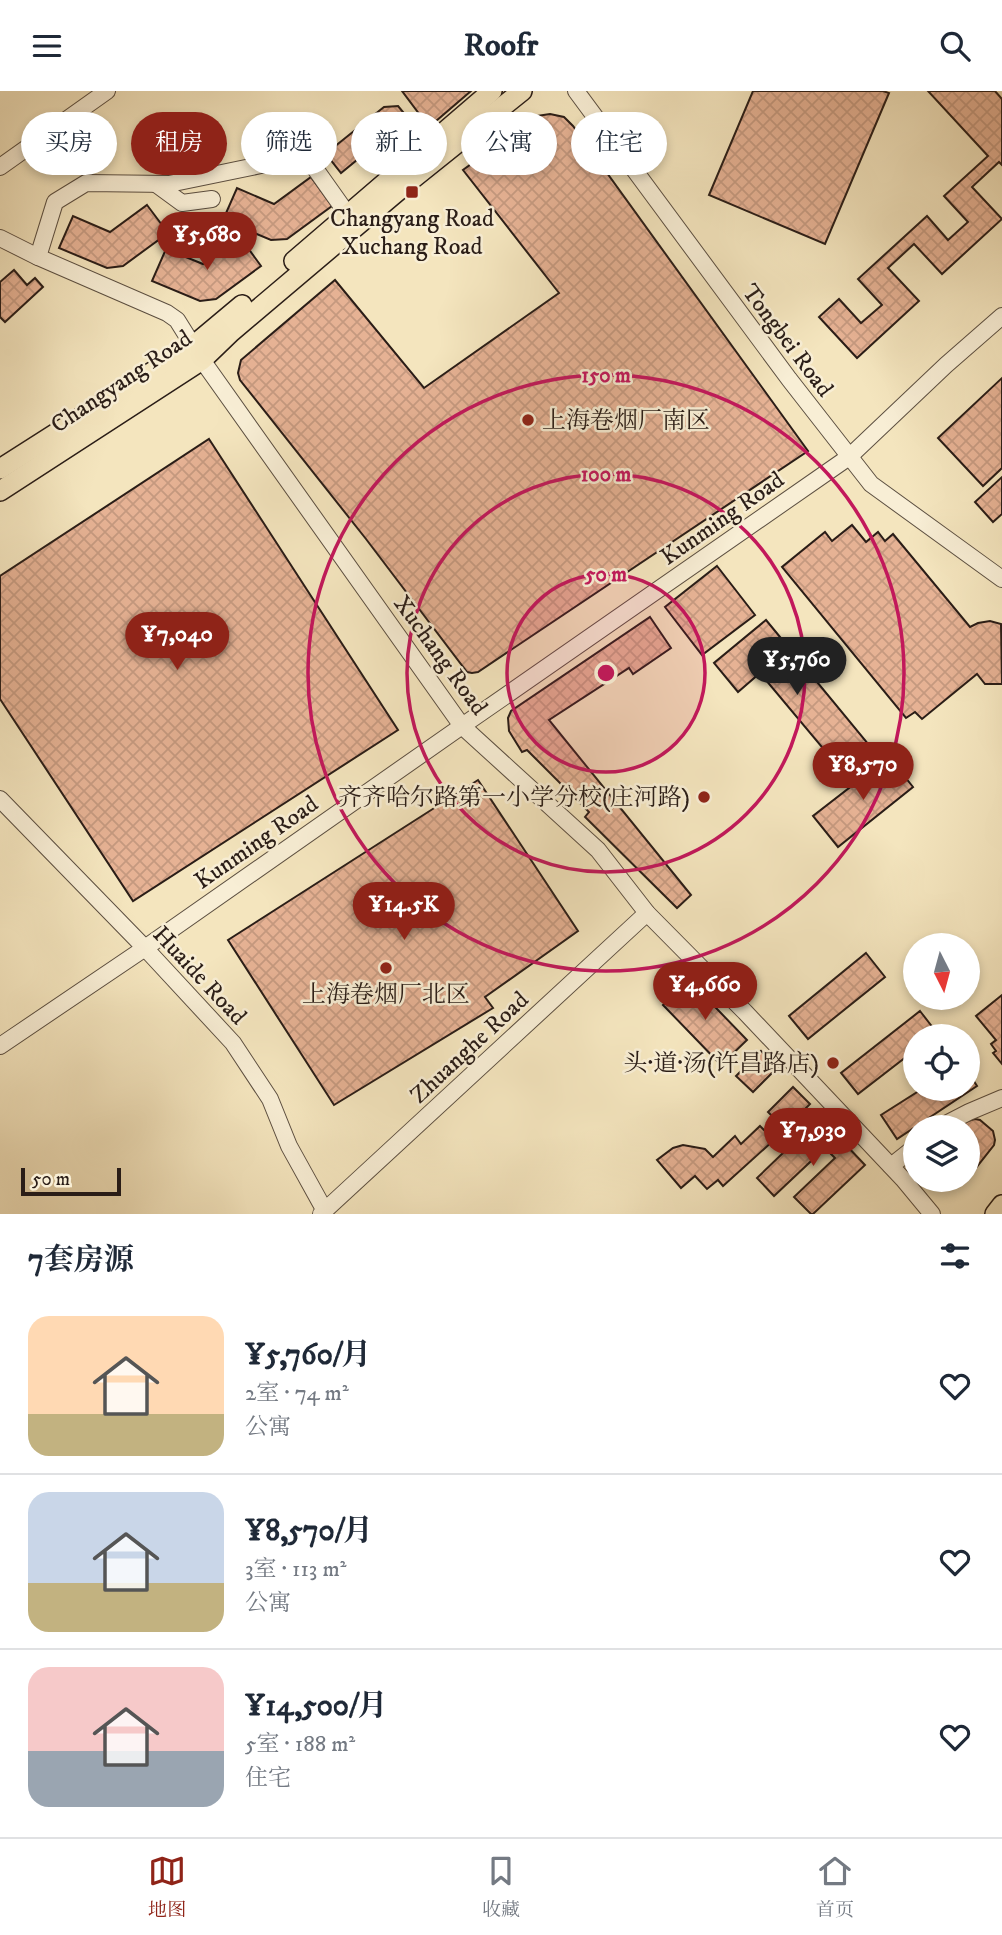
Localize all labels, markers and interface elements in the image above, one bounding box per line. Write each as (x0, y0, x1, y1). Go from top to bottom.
text: Roofr (464, 26, 538, 66)
icon: menu (28, 27, 66, 65)
icon: search (936, 27, 974, 65)
chip: 买房 (21, 112, 117, 175)
chip: 租房 (131, 112, 227, 175)
chip: 筛选 (241, 112, 337, 175)
chip: 新上 (351, 112, 447, 175)
chip: 公寓 (461, 112, 557, 175)
chip: 住宅 (571, 112, 667, 175)
marker: Changyang Road Xuchang Road (404, 184, 420, 200)
place label: Changyang Road Xuchang Road (330, 204, 494, 262)
pin: ¥5,680 (150, 213, 264, 272)
text: ¥5,680 (173, 220, 241, 249)
street label: Tongbei Road (735, 278, 839, 403)
street label: Changyang Road (45, 324, 198, 440)
text: 150 m (581, 363, 631, 389)
place label: 上海卷烟厂南区 (542, 406, 710, 436)
marker: 上海卷烟厂南区 (520, 412, 536, 428)
text: 100 m (581, 462, 631, 488)
street label: Kunming Road (655, 465, 790, 572)
text: 50 m (584, 562, 627, 588)
street label: Xuchang Road (387, 590, 494, 721)
pin: ¥7,040 (120, 613, 234, 672)
text: ¥7,040 (141, 620, 213, 649)
pin: ¥5,760 (740, 637, 854, 697)
text: ¥5,760 (763, 645, 831, 674)
centre of rings (594, 661, 618, 685)
pin: ¥8,570 (806, 743, 920, 802)
text: ¥8,570 (829, 750, 897, 779)
place label: 齐齐哈尔路第一小学分校(庄河路) (338, 783, 690, 813)
street label: Kunming Road (189, 789, 324, 896)
marker: 齐齐哈尔路第一小学分校(庄河路) (696, 789, 712, 805)
pin: ¥14.5K (347, 883, 461, 942)
text: ¥14.5K (369, 890, 439, 919)
street label: Huaide Road (146, 920, 253, 1031)
north arrow (903, 933, 980, 1010)
map controls (903, 933, 980, 1192)
marker: 上海卷烟厂北区 (378, 960, 394, 976)
pin: ¥4,660 (648, 963, 762, 1022)
text: ¥4,660 (669, 970, 741, 999)
place label: 上海卷烟厂北区 (302, 980, 470, 1010)
street label: Zhuanghe Road (404, 985, 535, 1110)
button: locate (903, 1024, 980, 1101)
place label: 头·道·汤(许昌路店) (623, 1049, 819, 1079)
marker: 头·道·汤(许昌路店) (825, 1055, 841, 1071)
pin: ¥7,930 (756, 1109, 870, 1168)
button: layers (903, 1115, 980, 1192)
text: ¥7,930 (780, 1116, 846, 1145)
scale bar (21, 1165, 121, 1197)
text: 50 m (32, 1168, 70, 1191)
icon: filters (936, 1237, 974, 1275)
text: 7套房源 (28, 1242, 134, 1279)
text: ¥5,760/月 (245, 1337, 371, 1374)
icon: home (84, 1344, 168, 1428)
icon: heart (936, 1367, 974, 1405)
text: 2室 · 74 m² (245, 1379, 349, 1408)
text: 公寓 (245, 1413, 291, 1442)
text: ¥8,570/月 (245, 1513, 373, 1550)
icon: home (84, 1520, 168, 1604)
icon: heart (936, 1543, 974, 1581)
text: 3室 · 113 m² (245, 1555, 346, 1584)
text: 公寓 (245, 1589, 291, 1618)
text: ¥14,500/月 (245, 1688, 387, 1725)
icon: home (84, 1695, 168, 1779)
icon: heart (936, 1718, 974, 1756)
text: 5室 · 188 m² (245, 1730, 355, 1759)
text: 住宅 (245, 1764, 291, 1793)
tab: 地图 (148, 1852, 186, 1922)
tab: 收藏 (482, 1852, 520, 1922)
tab: 首页 (816, 1852, 854, 1922)

